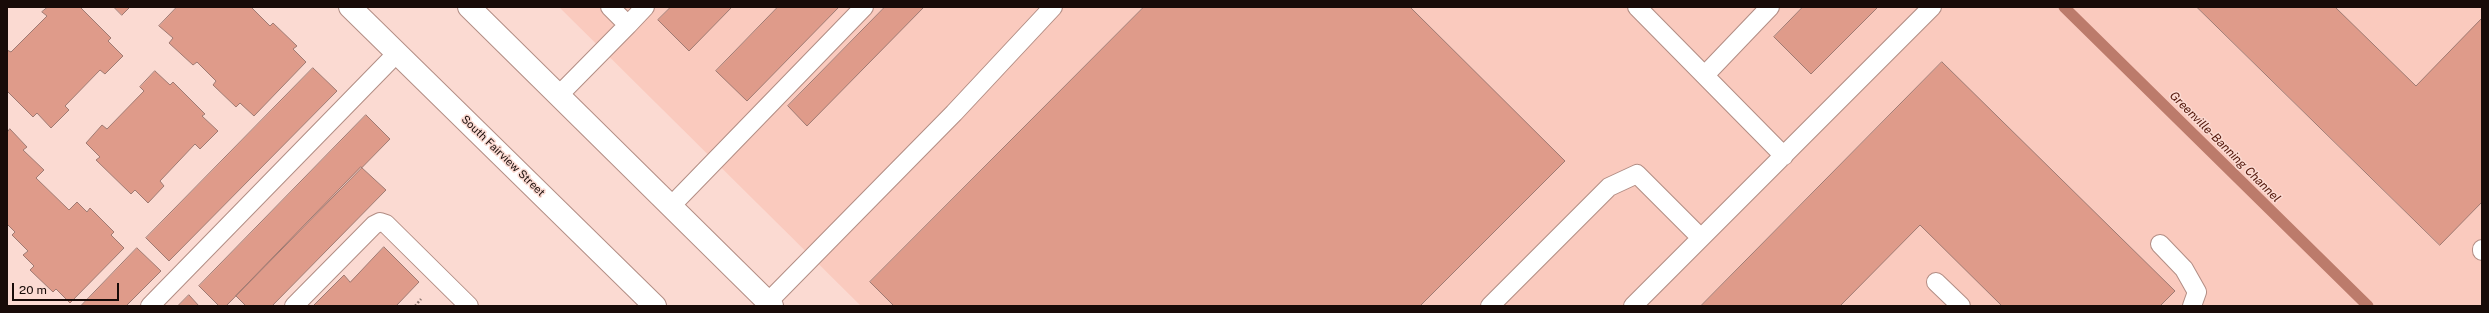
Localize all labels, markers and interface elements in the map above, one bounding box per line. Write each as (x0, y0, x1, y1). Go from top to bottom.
water label: Greenville-Banning Channel (2167, 89, 2283, 205)
street label: South Fairview Street (459, 113, 547, 199)
scale bar (14, 275, 121, 301)
text: 20 m (19, 283, 47, 297)

